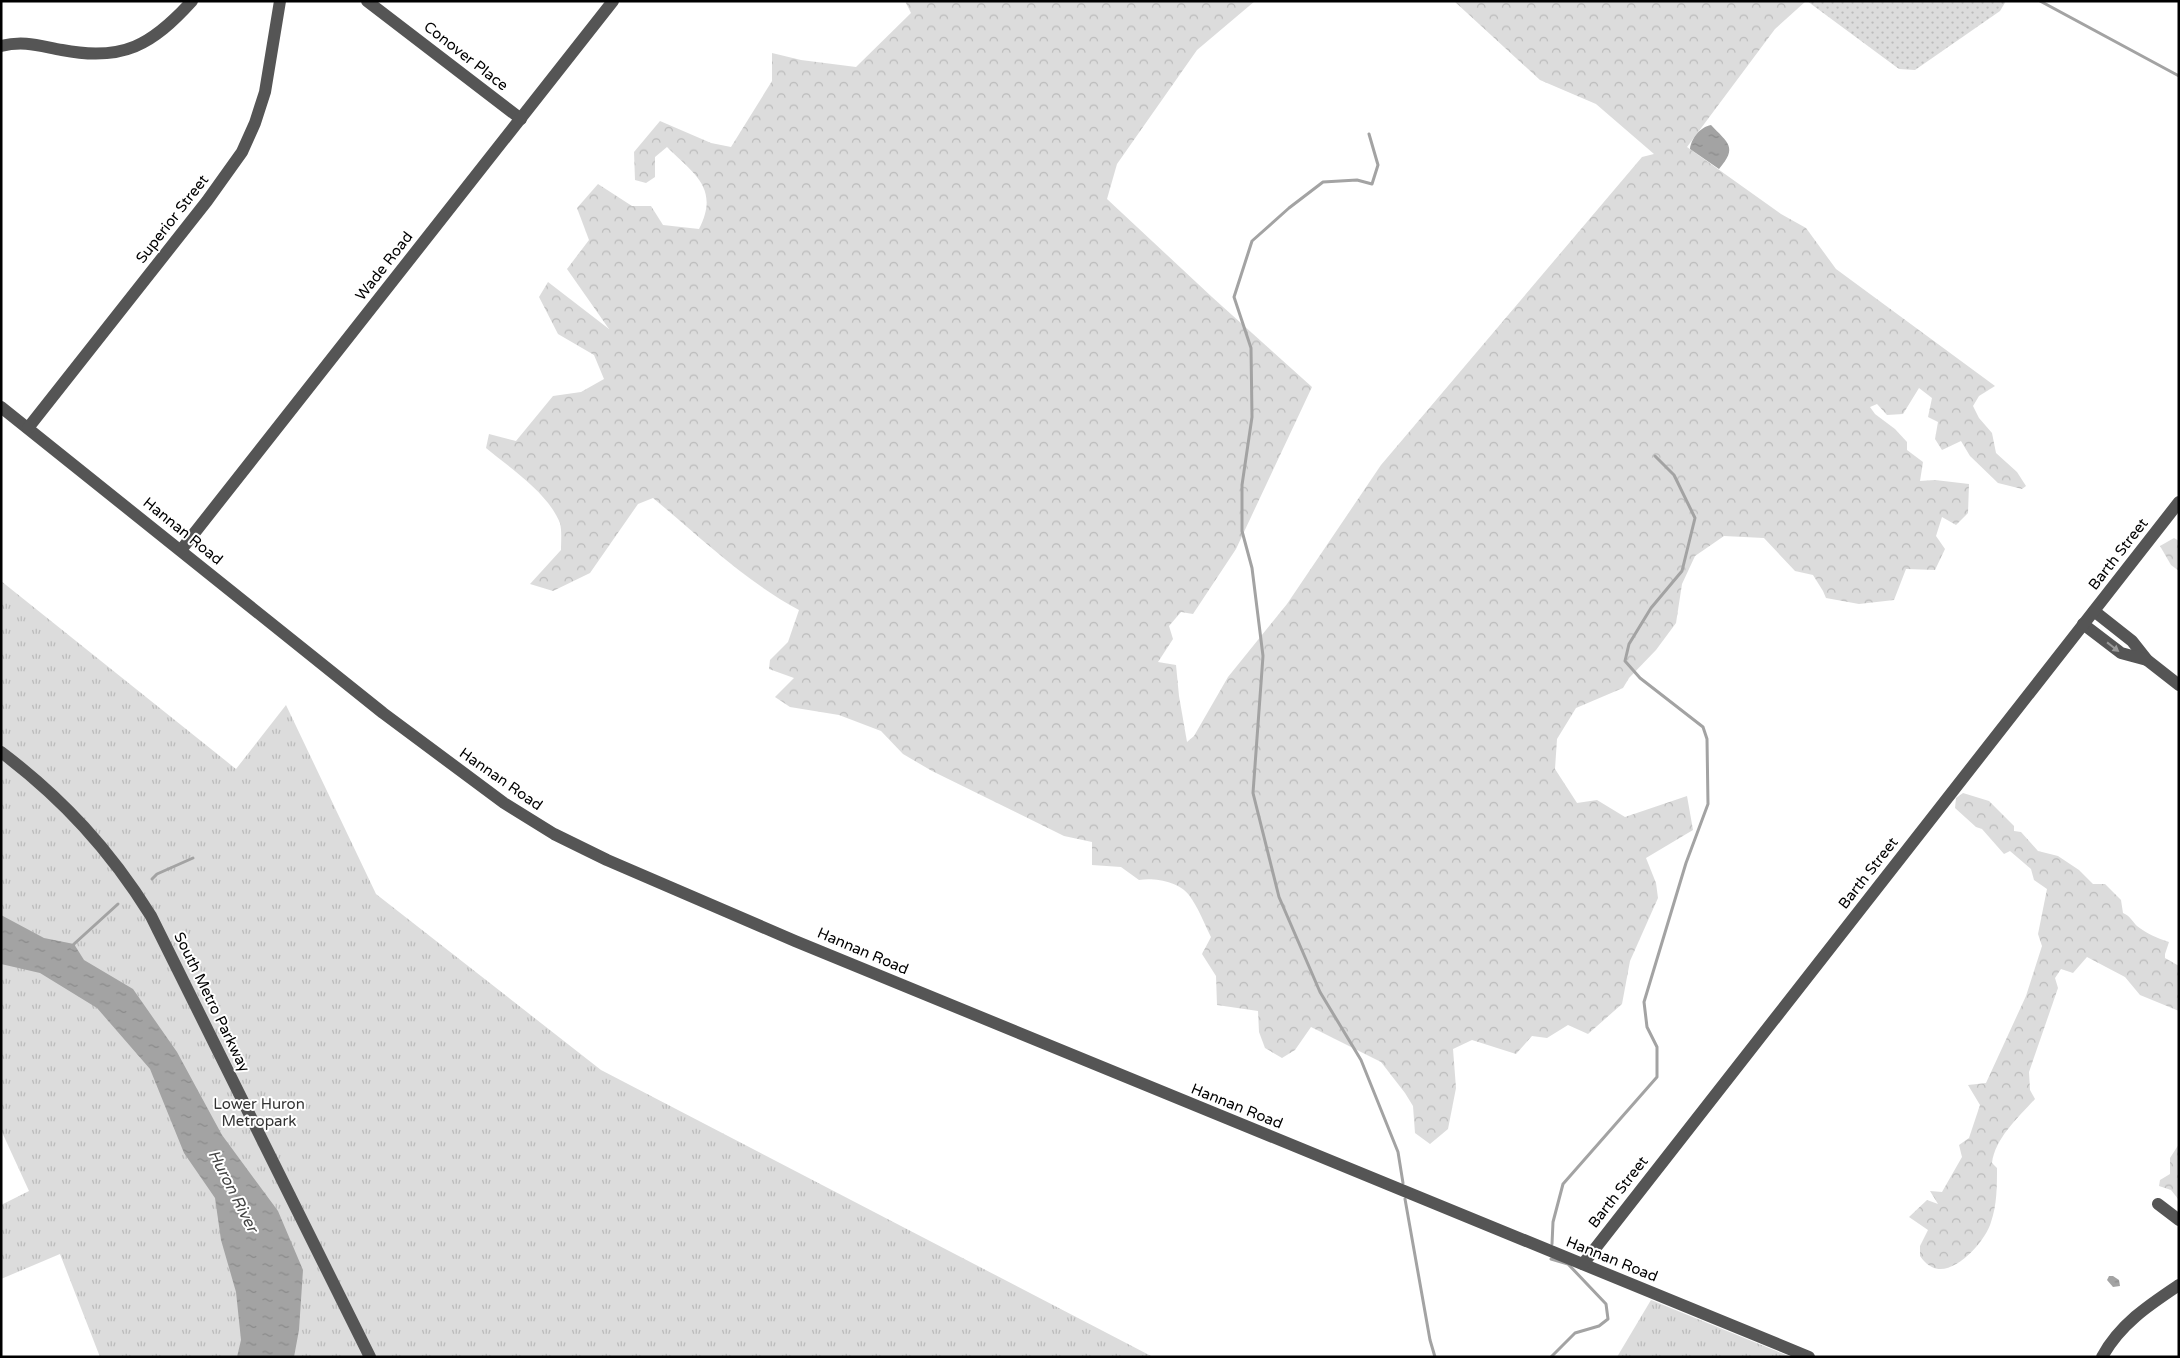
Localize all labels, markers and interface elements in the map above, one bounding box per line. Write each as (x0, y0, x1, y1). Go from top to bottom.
street label: Conover Place (420, 17, 512, 95)
street label: Superior Street (132, 171, 212, 267)
street label: Wade Road (351, 228, 417, 304)
street label: Hannan Road (140, 493, 226, 569)
street label: Barth Street (2084, 514, 2152, 594)
one-way arrow (2106, 642, 2120, 652)
street label: Hannan Road (456, 744, 546, 814)
street label: Barth Street (1834, 833, 1902, 913)
street label: Hannan Road (815, 924, 911, 978)
street label: South Metro Parkway (170, 929, 254, 1075)
street label: Hannan Road (1189, 1079, 1285, 1133)
park label: Lower Huron Metropark (213, 1095, 305, 1130)
water label: Huron River (204, 1146, 263, 1237)
street label: Barth Street (1584, 1152, 1652, 1232)
street label: Hannan Road (1564, 1232, 1660, 1286)

